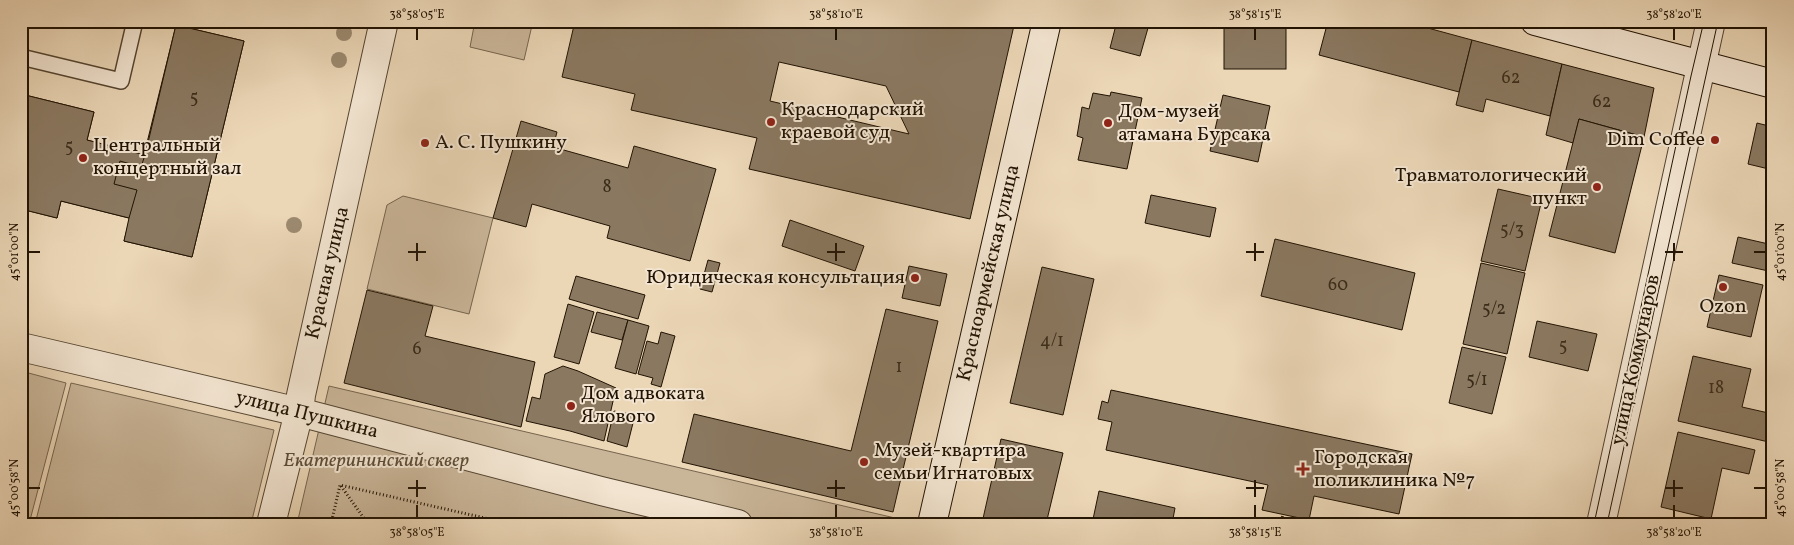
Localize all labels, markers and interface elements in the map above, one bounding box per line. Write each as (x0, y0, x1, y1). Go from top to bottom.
text: 38°58'05"E (390, 7, 444, 23)
text: 38°58'10"E (809, 7, 863, 23)
text: 38°58'15"E (1229, 7, 1281, 23)
text: 38°58'20"E (1646, 7, 1702, 23)
house number: 62 (1502, 66, 1520, 91)
house number: 5 (190, 86, 198, 111)
house number: 62 (1593, 90, 1611, 115)
place label: Краснодарский краевой суд (781, 96, 924, 147)
place label: Дом-музей атамана Бурсака (1118, 98, 1271, 149)
marker: Краснодарский краевой суд (765, 116, 777, 128)
marker: Дом-музей атамана Бурсака (1102, 117, 1114, 129)
place label: Dim Coffee (1607, 126, 1705, 154)
place label: А. С. Пушкину (435, 129, 567, 157)
place label: Центральный концертный зал (93, 132, 242, 183)
marker: Dim Coffee (1709, 134, 1721, 146)
house number: 5 (65, 135, 73, 160)
marker: А. С. Пушкину (419, 137, 431, 149)
marker: Центральный концертный зал (77, 152, 89, 164)
street label: Красноармейская улица (950, 162, 1028, 384)
place label: Травматологический пункт (1395, 162, 1587, 213)
house number: 8 (602, 175, 612, 200)
marker: Травматологический пункт (1591, 181, 1603, 193)
street label: Красная улица (299, 204, 357, 342)
house number: 5/3 (1500, 218, 1524, 243)
text: 45°01'00"N (7, 223, 23, 281)
text: 45°01'00"N (1773, 223, 1789, 281)
place label: Юридическая консультация (646, 264, 905, 292)
marker: Юридическая консультация (909, 272, 921, 284)
street label: улица Коммунаров (1604, 272, 1668, 448)
house number: 60 (1328, 273, 1348, 298)
marker: Ozon (1717, 281, 1729, 293)
place label: Ozon (1699, 293, 1747, 321)
house number: 5/2 (1482, 297, 1506, 322)
house number: 4/1 (1040, 329, 1064, 354)
house number: 5 (1559, 334, 1567, 359)
house number: 6 (412, 337, 422, 362)
house number: 1 (896, 355, 902, 380)
house number: 5/1 (1466, 368, 1488, 393)
house number: 18 (1708, 376, 1724, 401)
place label: Дом адвоката Ялового (581, 380, 705, 431)
street label: улица Пушкина (233, 384, 381, 446)
marker: Дом адвоката Ялового (565, 400, 577, 412)
place label: Музей-квартира семьи Игнатовых (874, 437, 1032, 488)
place label: Городская поликлиника №7 (1314, 444, 1475, 495)
park label: Екатерининский сквер (283, 447, 470, 475)
marker: Музей-квартира семьи Игнатовых (858, 456, 870, 468)
text: 45°00'58"N (7, 459, 23, 517)
text: 45°00'58"N (1773, 459, 1789, 517)
marker: Городская поликлиника №7 (1296, 462, 1310, 476)
text: 38°58'05"E (390, 525, 444, 541)
text: 38°58'10"E (809, 525, 863, 541)
text: 38°58'15"E (1229, 525, 1281, 541)
text: 38°58'20"E (1646, 525, 1702, 541)

